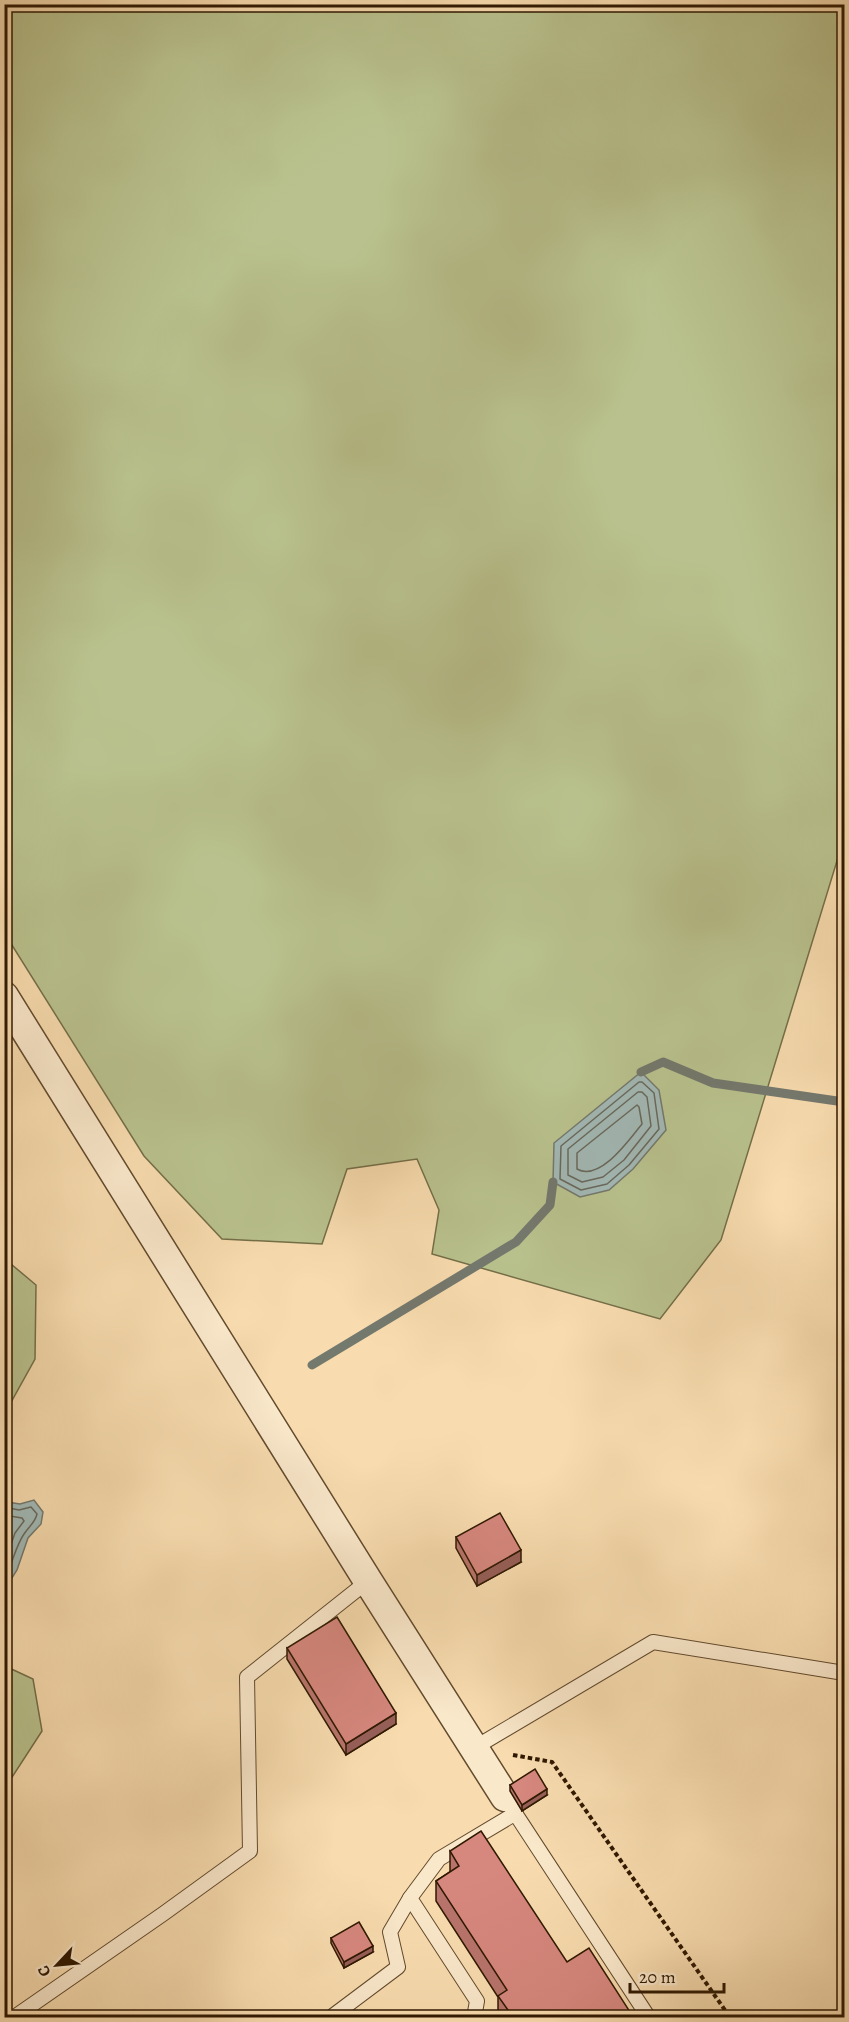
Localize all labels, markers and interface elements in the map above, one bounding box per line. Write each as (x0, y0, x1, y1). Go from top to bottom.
north arrow (27, 1935, 87, 1995)
scale bar (630, 1956, 724, 1994)
text: С (32, 1962, 56, 1980)
text: 20 m (639, 1965, 676, 1989)

